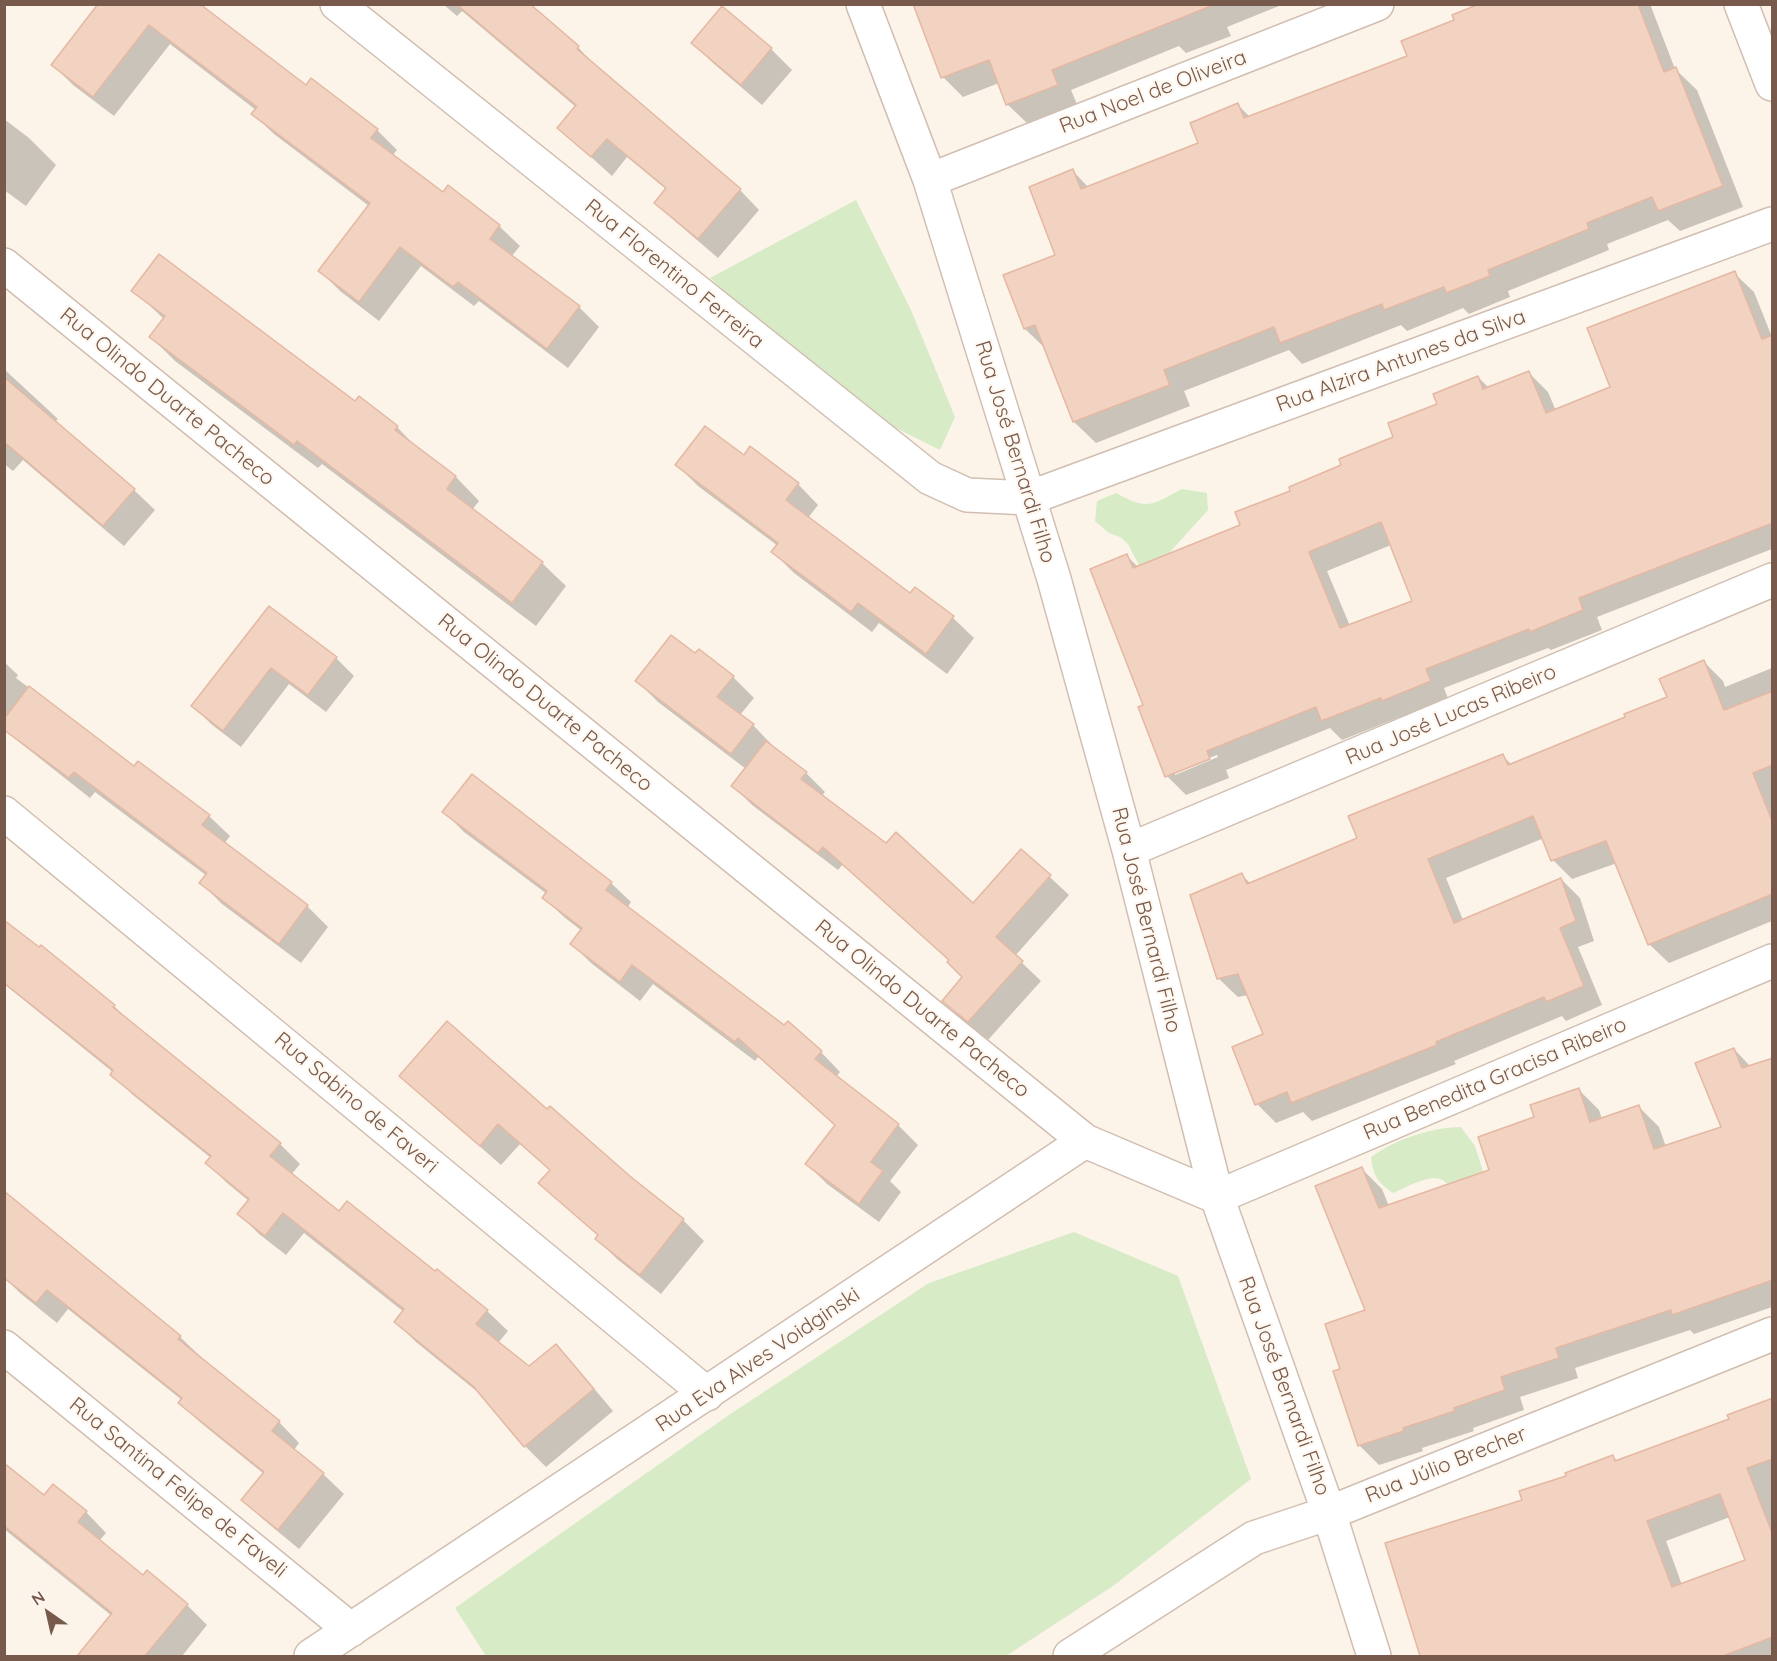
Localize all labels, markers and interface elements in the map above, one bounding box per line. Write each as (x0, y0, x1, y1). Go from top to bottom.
street label: Rua Noel de Oliveira (1056, 45, 1250, 139)
street label: Rua Florentino Ferreira (579, 194, 769, 354)
street label: Rua Olindo Duarte Pacheco (55, 303, 279, 491)
street label: Rua Alzira Antunes da Silva (1273, 304, 1529, 418)
street label: Rua José Bernardi Filho (969, 338, 1061, 566)
street label: Rua Olindo Duarte Pacheco (433, 609, 657, 797)
street label: Rua José Lucas Ribeiro (1342, 659, 1560, 771)
street label: Rua José Bernardi Filho (1106, 805, 1186, 1035)
street label: Rua Olindo Duarte Pacheco (810, 915, 1034, 1103)
street label: Rua Benedita Gracisa Ribeiro (1360, 1012, 1630, 1146)
street label: Rua Sabino de Faveri (269, 1027, 443, 1179)
street label: Rua José Bernardi Filho (1233, 1273, 1335, 1499)
street label: Rua Eva Alves Voidginski (651, 1282, 865, 1438)
street label: Rua Santina Felipe de Faveli (64, 1392, 292, 1584)
street label: Rua Júlio Brecher (1362, 1421, 1530, 1509)
north arrow (18, 1583, 78, 1643)
text: N (27, 1587, 48, 1610)

